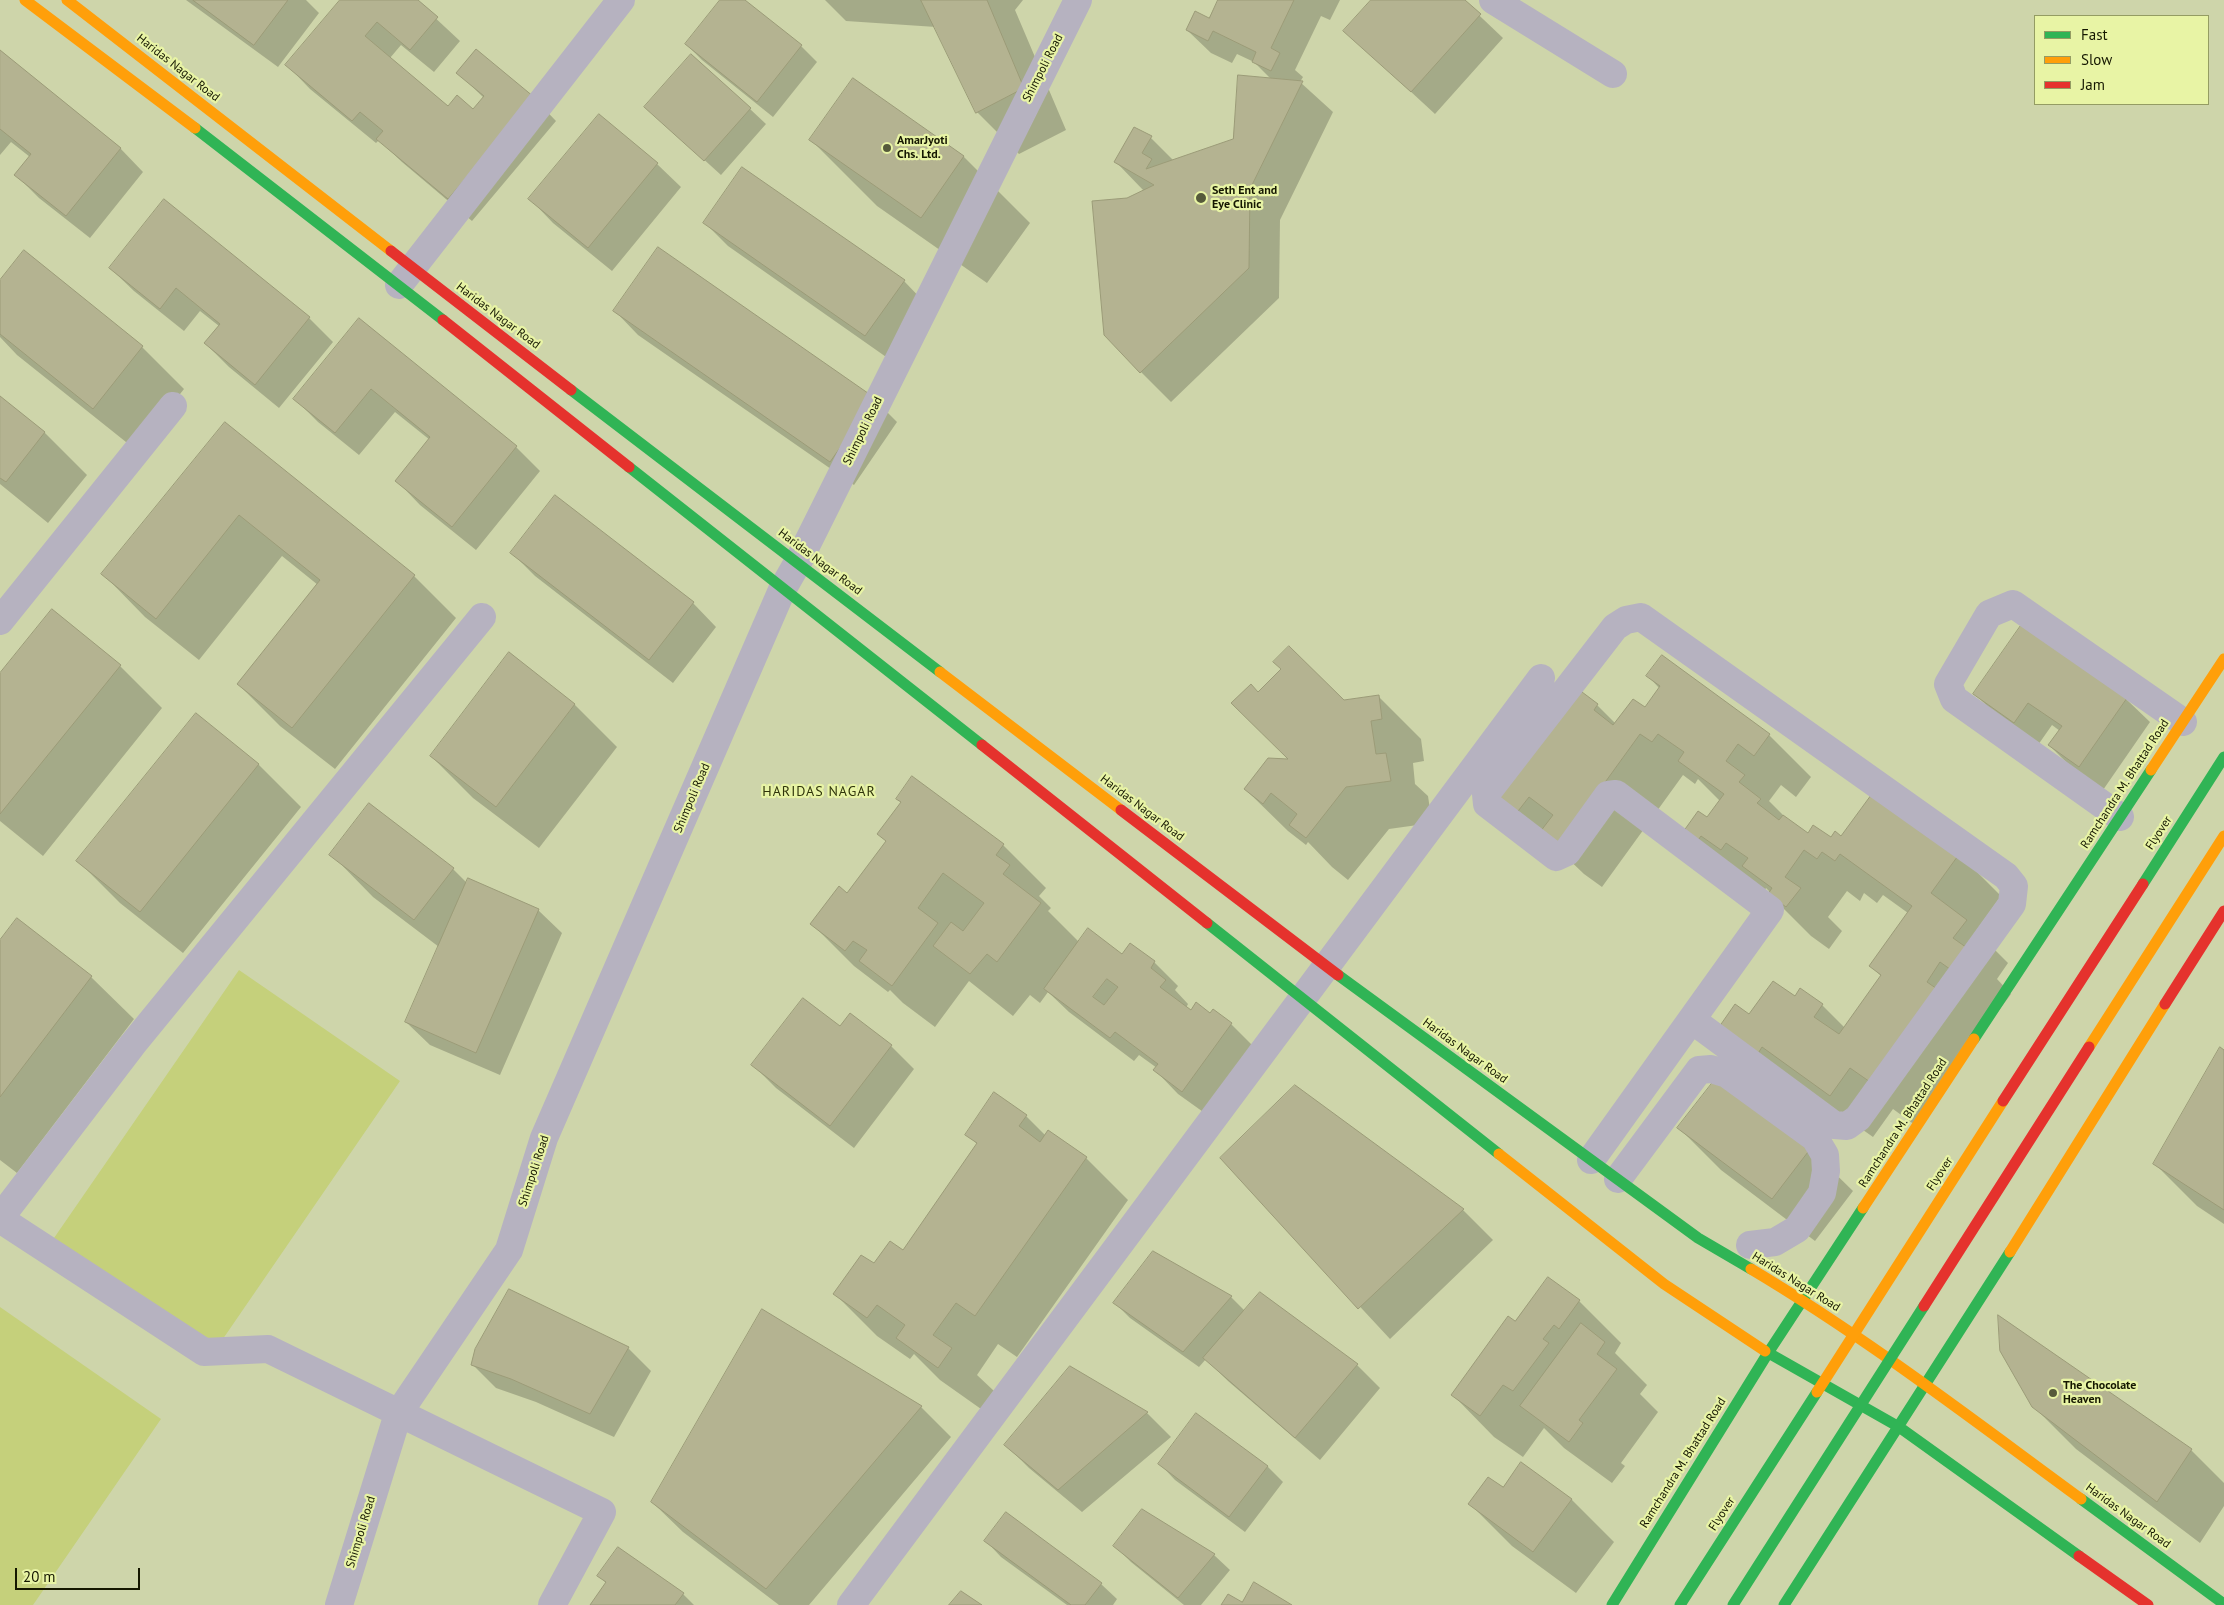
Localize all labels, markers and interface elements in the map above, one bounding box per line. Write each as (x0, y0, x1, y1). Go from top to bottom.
legend (2034, 15, 2209, 105)
text: Fast (2081, 25, 2108, 44)
street label: Haridas Nagar Road (134, 31, 222, 105)
street label: Shimpoli Road (1020, 32, 1066, 104)
text: Slow (2081, 50, 2112, 69)
text: Jam (2081, 75, 2105, 94)
place label: AmarJyoti Chs. Ltd. (897, 134, 948, 162)
marker: AmarJyoti Chs. Ltd. (881, 142, 893, 154)
place label: Seth Ent and Eye Clinic (1212, 184, 1277, 212)
marker: Seth Ent and Eye Clinic (1194, 191, 1208, 205)
street label: Haridas Nagar Road (453, 280, 543, 352)
street label: Shimpoli Road (840, 395, 886, 467)
street label: Haridas Nagar Road (775, 526, 865, 598)
street label: Ramchandra M. Bhattad Road (2078, 717, 2172, 851)
street label: Shimpoli Road (671, 761, 713, 835)
street label: Haridas Nagar Road (1097, 772, 1187, 844)
district label: HARIDAS NAGAR (761, 784, 877, 800)
street label: Flyover (2143, 813, 2175, 853)
street label: Haridas Nagar Road (1420, 1015, 1510, 1087)
street label: Ramchandra M. Bhattad Road (1856, 1056, 1950, 1190)
street label: Shimpoli Road (516, 1134, 552, 1208)
street label: Flyover (1924, 1154, 1956, 1194)
street label: Haridas Nagar Road (1749, 1249, 1843, 1315)
place label: The Chocolate Heaven (2063, 1379, 2136, 1407)
marker: The Chocolate Heaven (2047, 1387, 2059, 1399)
street label: Ramchandra M. Bhattad Road (1637, 1395, 1729, 1531)
street label: Haridas Nagar Road (2083, 1480, 2173, 1552)
street label: Shimpoli Road (343, 1494, 379, 1570)
street label: Flyover (1706, 1494, 1738, 1534)
scale bar (18, 1558, 142, 1590)
text: 20 m (23, 1567, 56, 1586)

